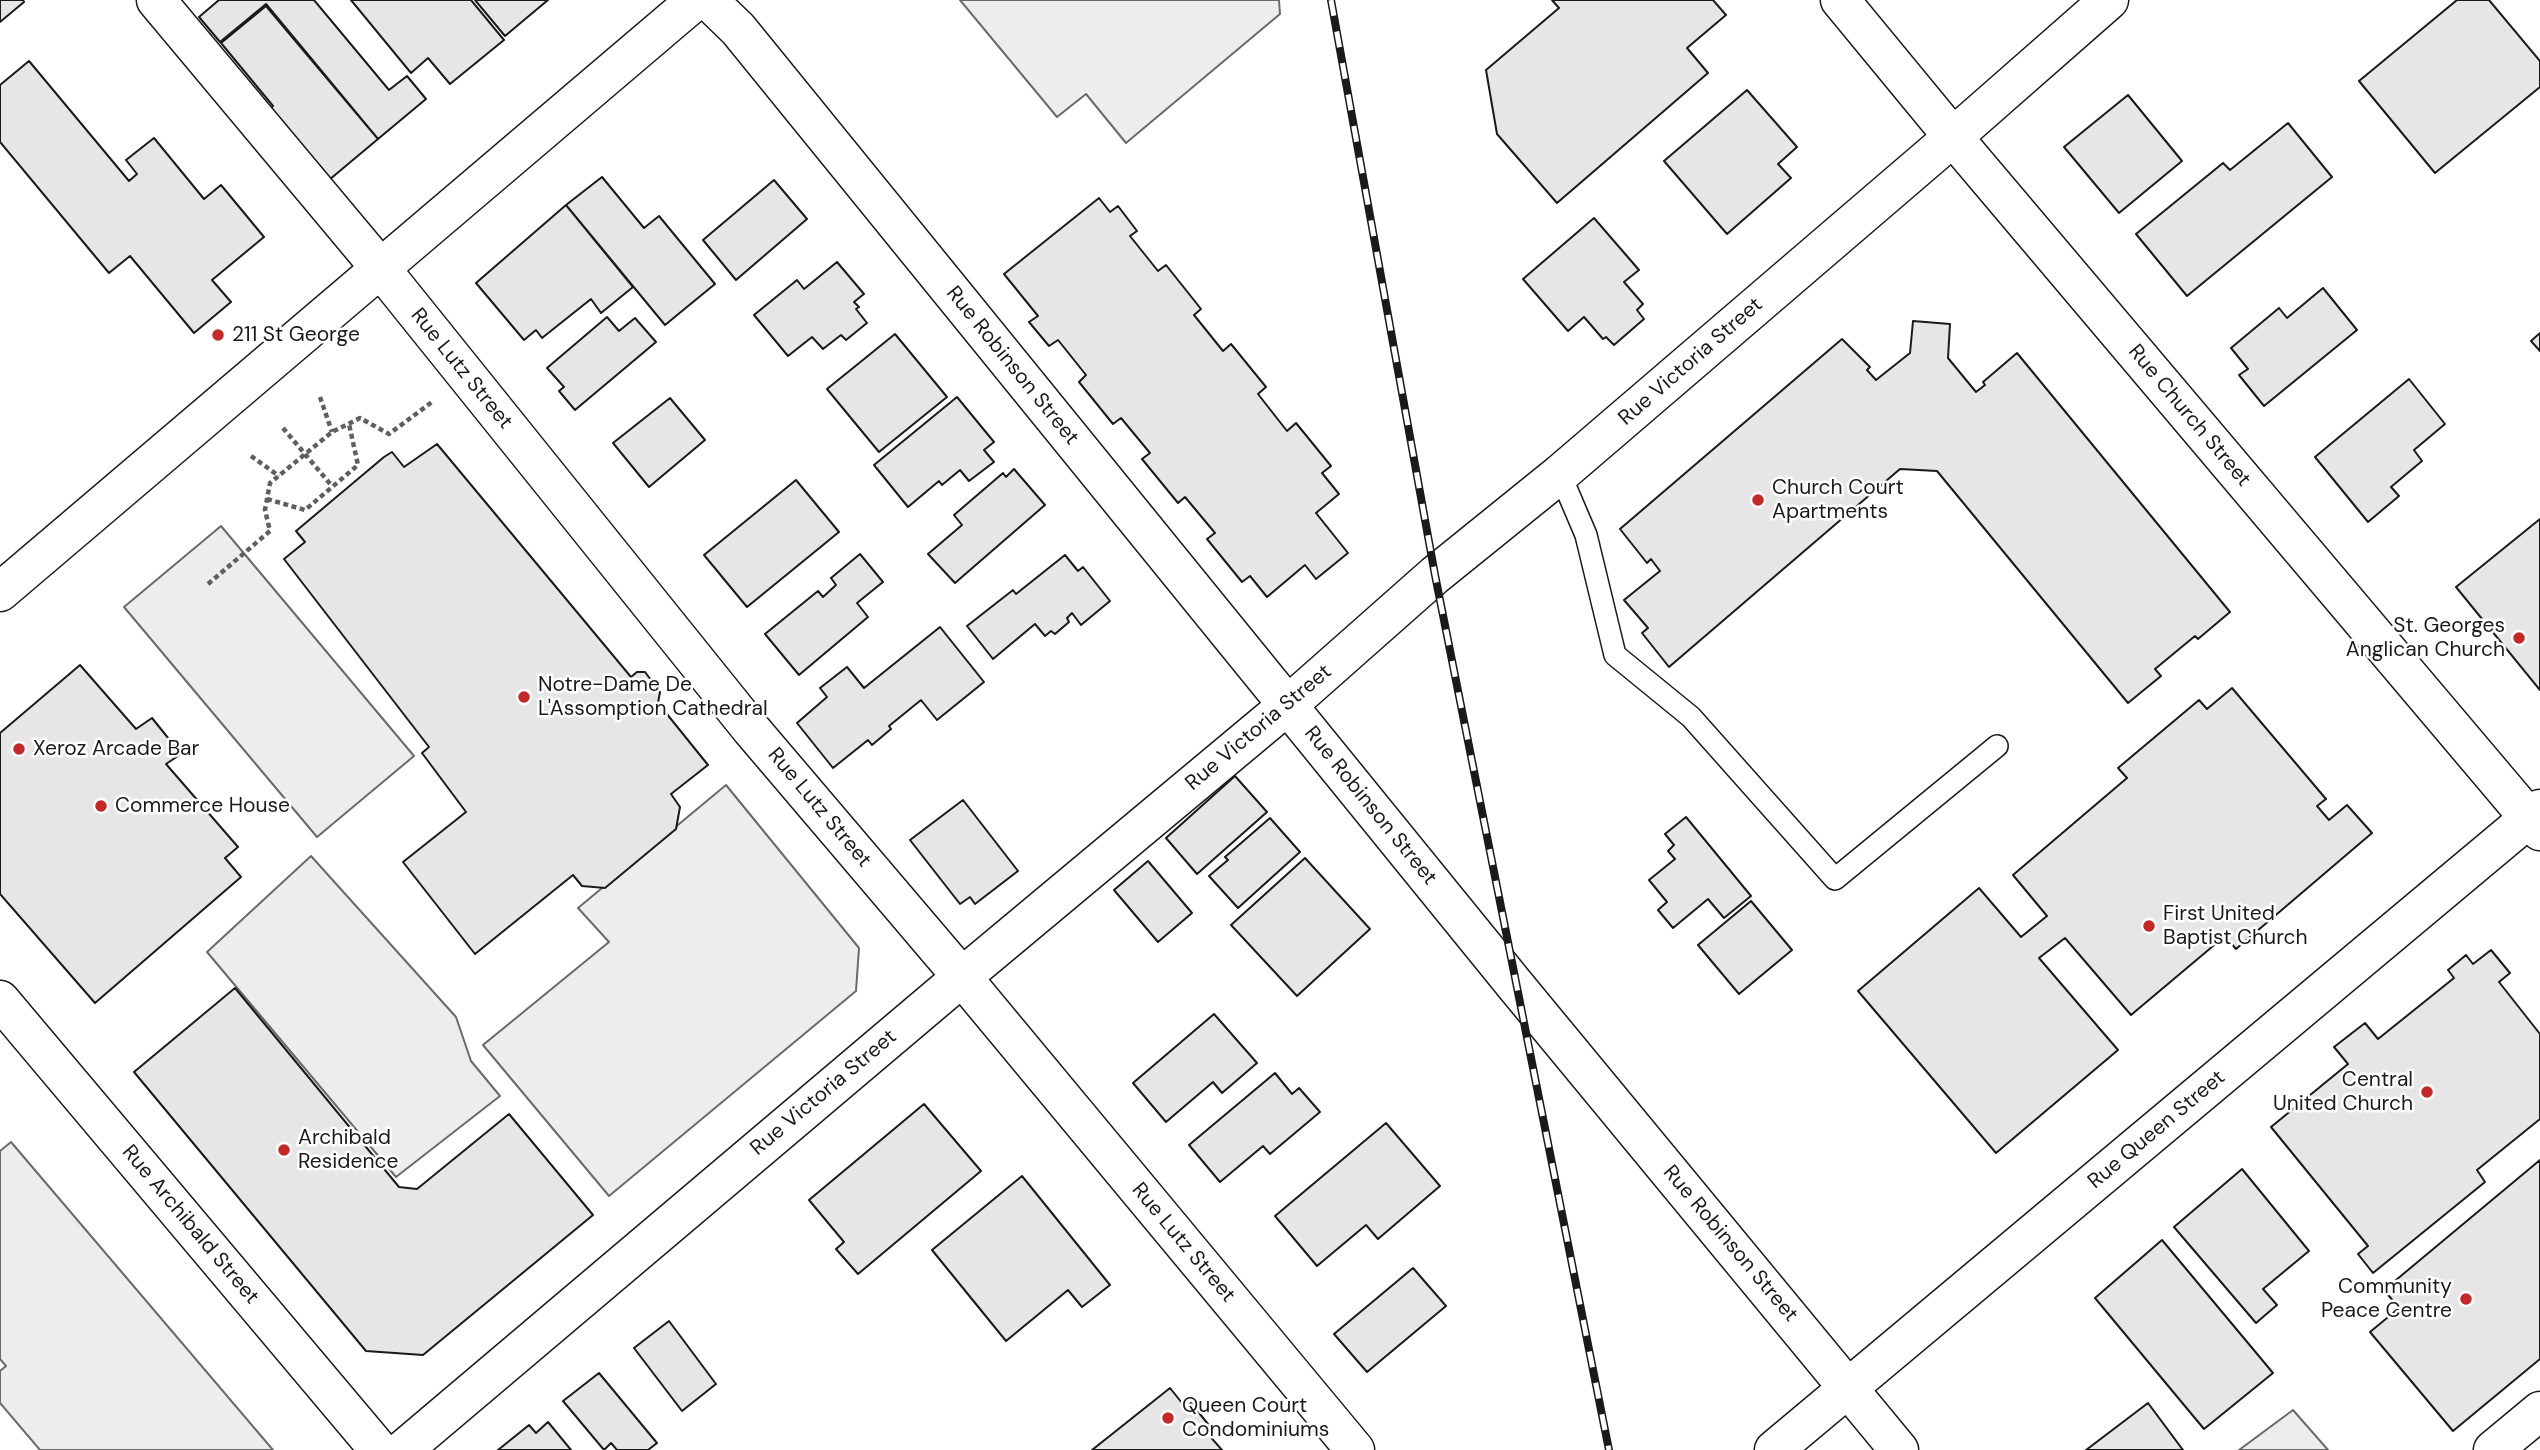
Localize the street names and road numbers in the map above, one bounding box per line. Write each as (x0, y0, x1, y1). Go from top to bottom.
street label: Rue Robinson Street (940, 282, 1084, 450)
street label: Rue Victoria Street (1614, 293, 1768, 431)
street label: Rue Lutz Street (405, 304, 517, 434)
street label: Rue Church Street (2122, 340, 2256, 492)
street label: Rue Victoria Street (1181, 660, 1337, 796)
street label: Rue Robinson Street (1298, 722, 1442, 890)
street label: Rue Lutz Street (762, 743, 876, 873)
street label: Rue Victoria Street (746, 1025, 902, 1161)
street label: Rue Queen Street (2083, 1065, 2231, 1195)
street label: Rue Archibald Street (116, 1140, 264, 1310)
street label: Rue Robinson Street (1657, 1161, 1803, 1327)
street label: Rue Lutz Street (1126, 1178, 1240, 1308)

